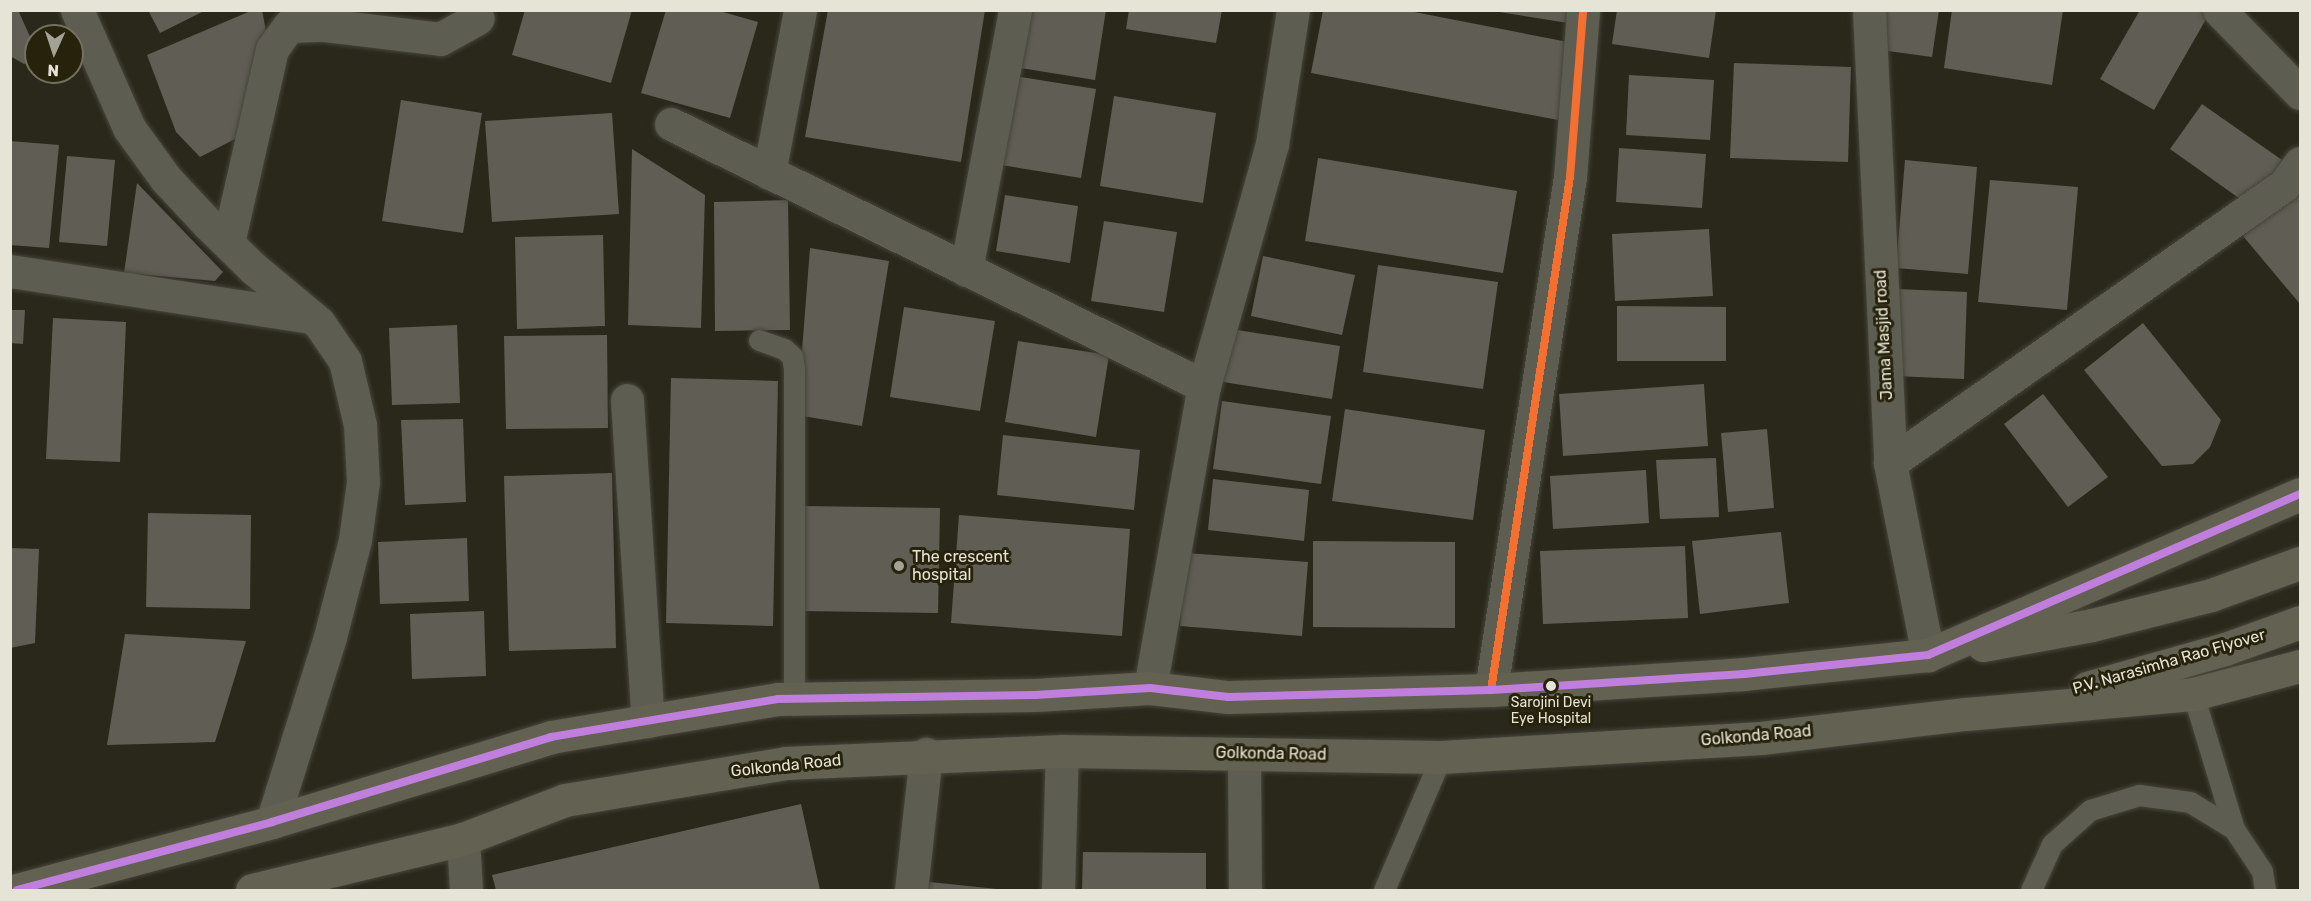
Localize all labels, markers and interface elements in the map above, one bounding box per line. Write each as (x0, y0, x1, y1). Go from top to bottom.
north arrow (24, 24, 84, 84)
text: N (47, 61, 59, 80)
street label: Jama Masjid road (1871, 269, 1897, 401)
place label: The crescent hospital (912, 547, 1009, 585)
marker: The crescent hospital (890, 557, 908, 575)
street label: P.V. Narasimha Rao Flyover (2070, 625, 2268, 699)
marker: Sarojini Devi Eye Hospital (1545, 680, 1557, 692)
place label: Sarojini Devi Eye Hospital (1511, 695, 1591, 728)
street label: Golkonda Road (1700, 722, 1812, 750)
street label: Golkonda Road (1215, 743, 1327, 765)
street label: Golkonda Road (730, 751, 842, 781)

